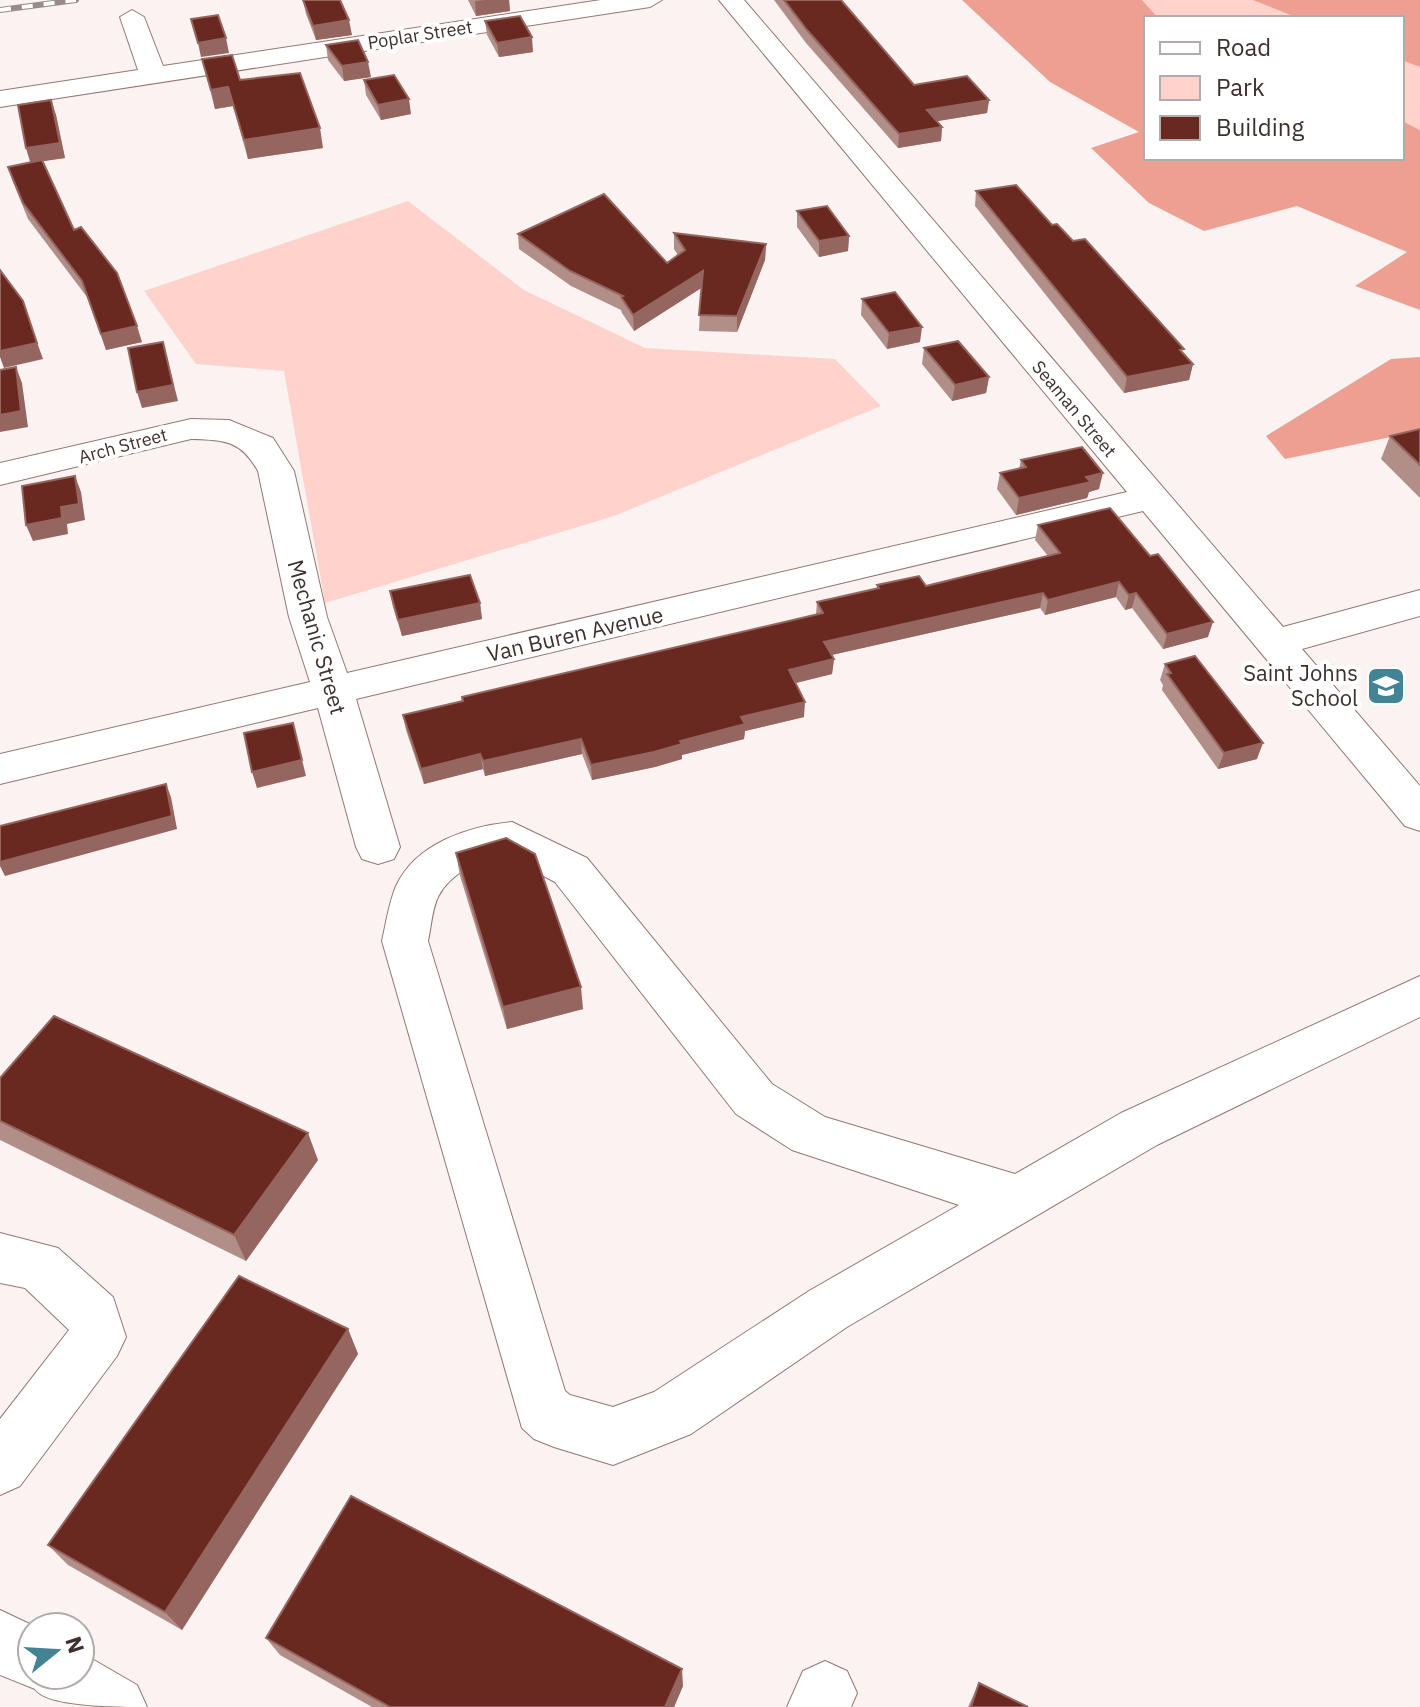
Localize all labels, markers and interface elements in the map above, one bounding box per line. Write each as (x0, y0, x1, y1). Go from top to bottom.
street label: Poplar Street (366, 15, 474, 54)
legend (1144, 16, 1404, 160)
text: Road (1216, 31, 1271, 63)
text: Park (1216, 71, 1265, 103)
text: Building (1216, 111, 1304, 143)
street label: Seaman Street (1027, 356, 1121, 462)
street label: Arch Street (76, 423, 170, 468)
street label: Mechanic Street (282, 556, 353, 718)
street label: Van Buren Avenue (484, 599, 666, 668)
place label: Saint Johns School (1243, 658, 1358, 712)
school or university icon: Saint Johns School (1365, 665, 1407, 707)
north arrow (16, 1611, 96, 1691)
text: N (59, 1633, 92, 1657)

